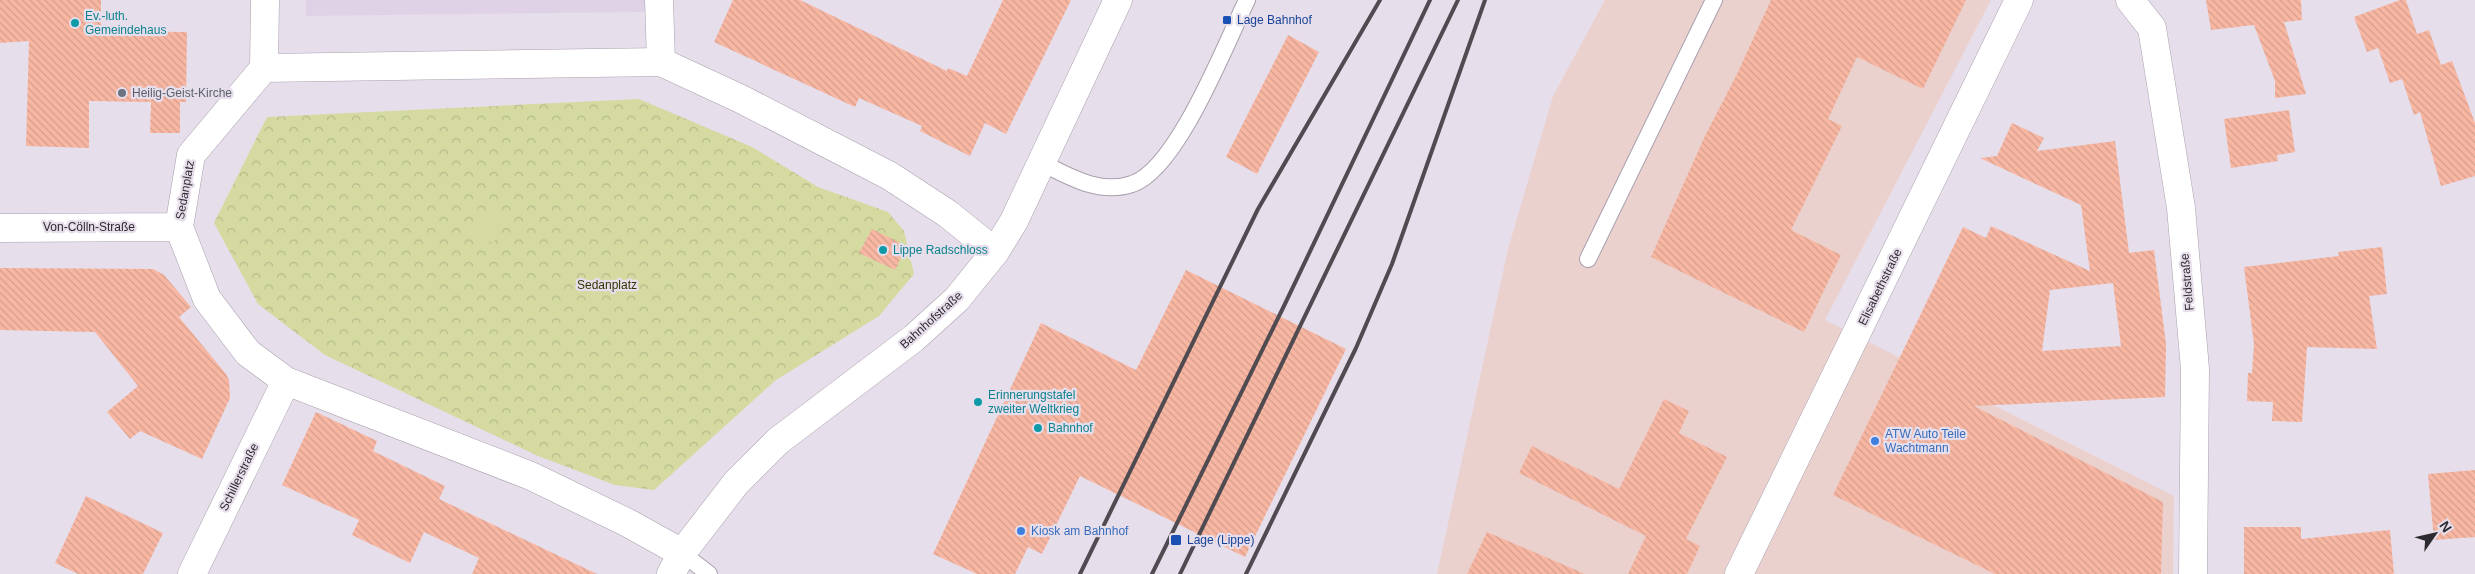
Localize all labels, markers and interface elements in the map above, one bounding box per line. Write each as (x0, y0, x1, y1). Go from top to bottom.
place label: Ev.-luth. Gemeindehaus (85, 9, 166, 37)
place label: Lage Bahnhof (1237, 13, 1312, 27)
marker: Lage Bahnhof (1221, 14, 1233, 26)
marker: Ev.-luth. Gemeindehaus (69, 17, 81, 29)
place label: Heilig-Geist-Kirche (132, 86, 232, 100)
marker: Heilig-Geist-Kirche (116, 87, 128, 99)
street label: Sedanplatz (173, 159, 197, 221)
street label: Von-Cölln-Straße (43, 220, 135, 234)
place label: Lippe Radschloss (893, 243, 988, 257)
marker: Lippe Radschloss (877, 244, 889, 256)
street label: Elisabethstraße (1855, 246, 1905, 328)
street label: Feldstraße (2177, 253, 2196, 311)
park label: Sedanplatz (577, 278, 637, 292)
street label: Bahnhofstraße (897, 288, 965, 352)
place label: Erinnerungstafel zweiter Weltkrieg (988, 388, 1079, 416)
marker: Erinnerungstafel zweiter Weltkrieg (972, 396, 984, 408)
place label: Bahnhof (1048, 421, 1093, 435)
marker: Bahnhof (1032, 422, 1044, 434)
place label: ATW Auto Teile Wachtmann (1885, 427, 1966, 455)
marker: ATW Auto Teile Wachtmann (1869, 435, 1881, 447)
street label: Schillerstraße (217, 441, 262, 513)
north arrow (2410, 509, 2460, 559)
text: N (2436, 518, 2455, 535)
place label: Kiosk am Bahnhof (1031, 524, 1129, 538)
marker: Kiosk am Bahnhof (1015, 525, 1027, 537)
marker: Lage (Lippe) (1169, 533, 1183, 547)
place label: Lage (Lippe) (1187, 533, 1254, 547)

